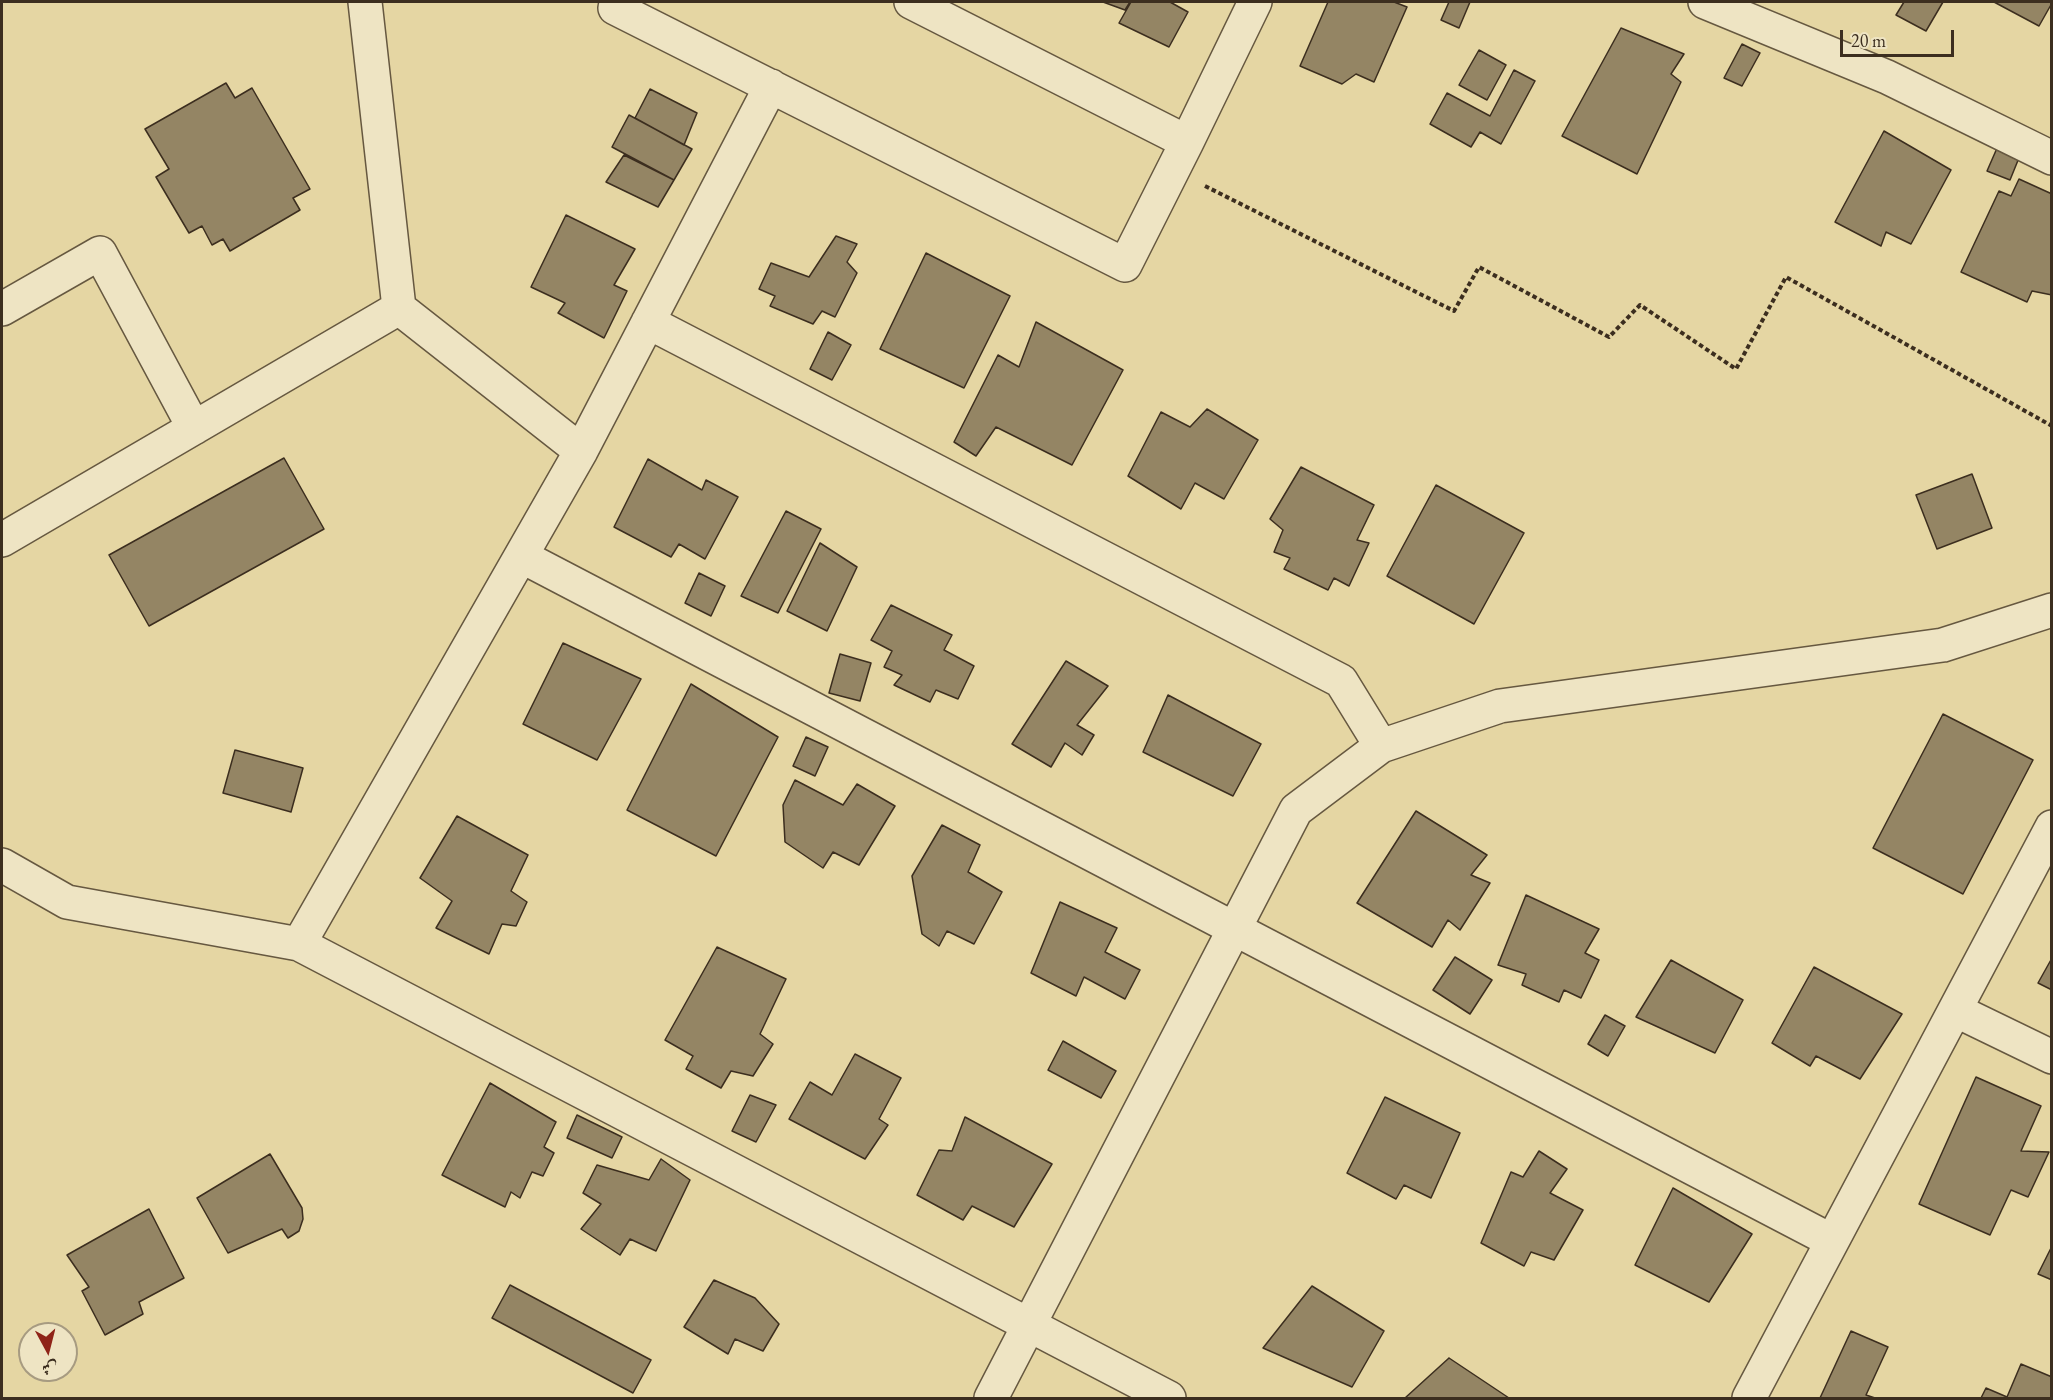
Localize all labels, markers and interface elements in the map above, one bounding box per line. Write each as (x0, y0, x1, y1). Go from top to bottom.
scale bar (1843, 18, 1957, 56)
text: 20 m (1851, 29, 1886, 52)
north arrow (18, 1322, 78, 1382)
text: ش (41, 1357, 59, 1380)

